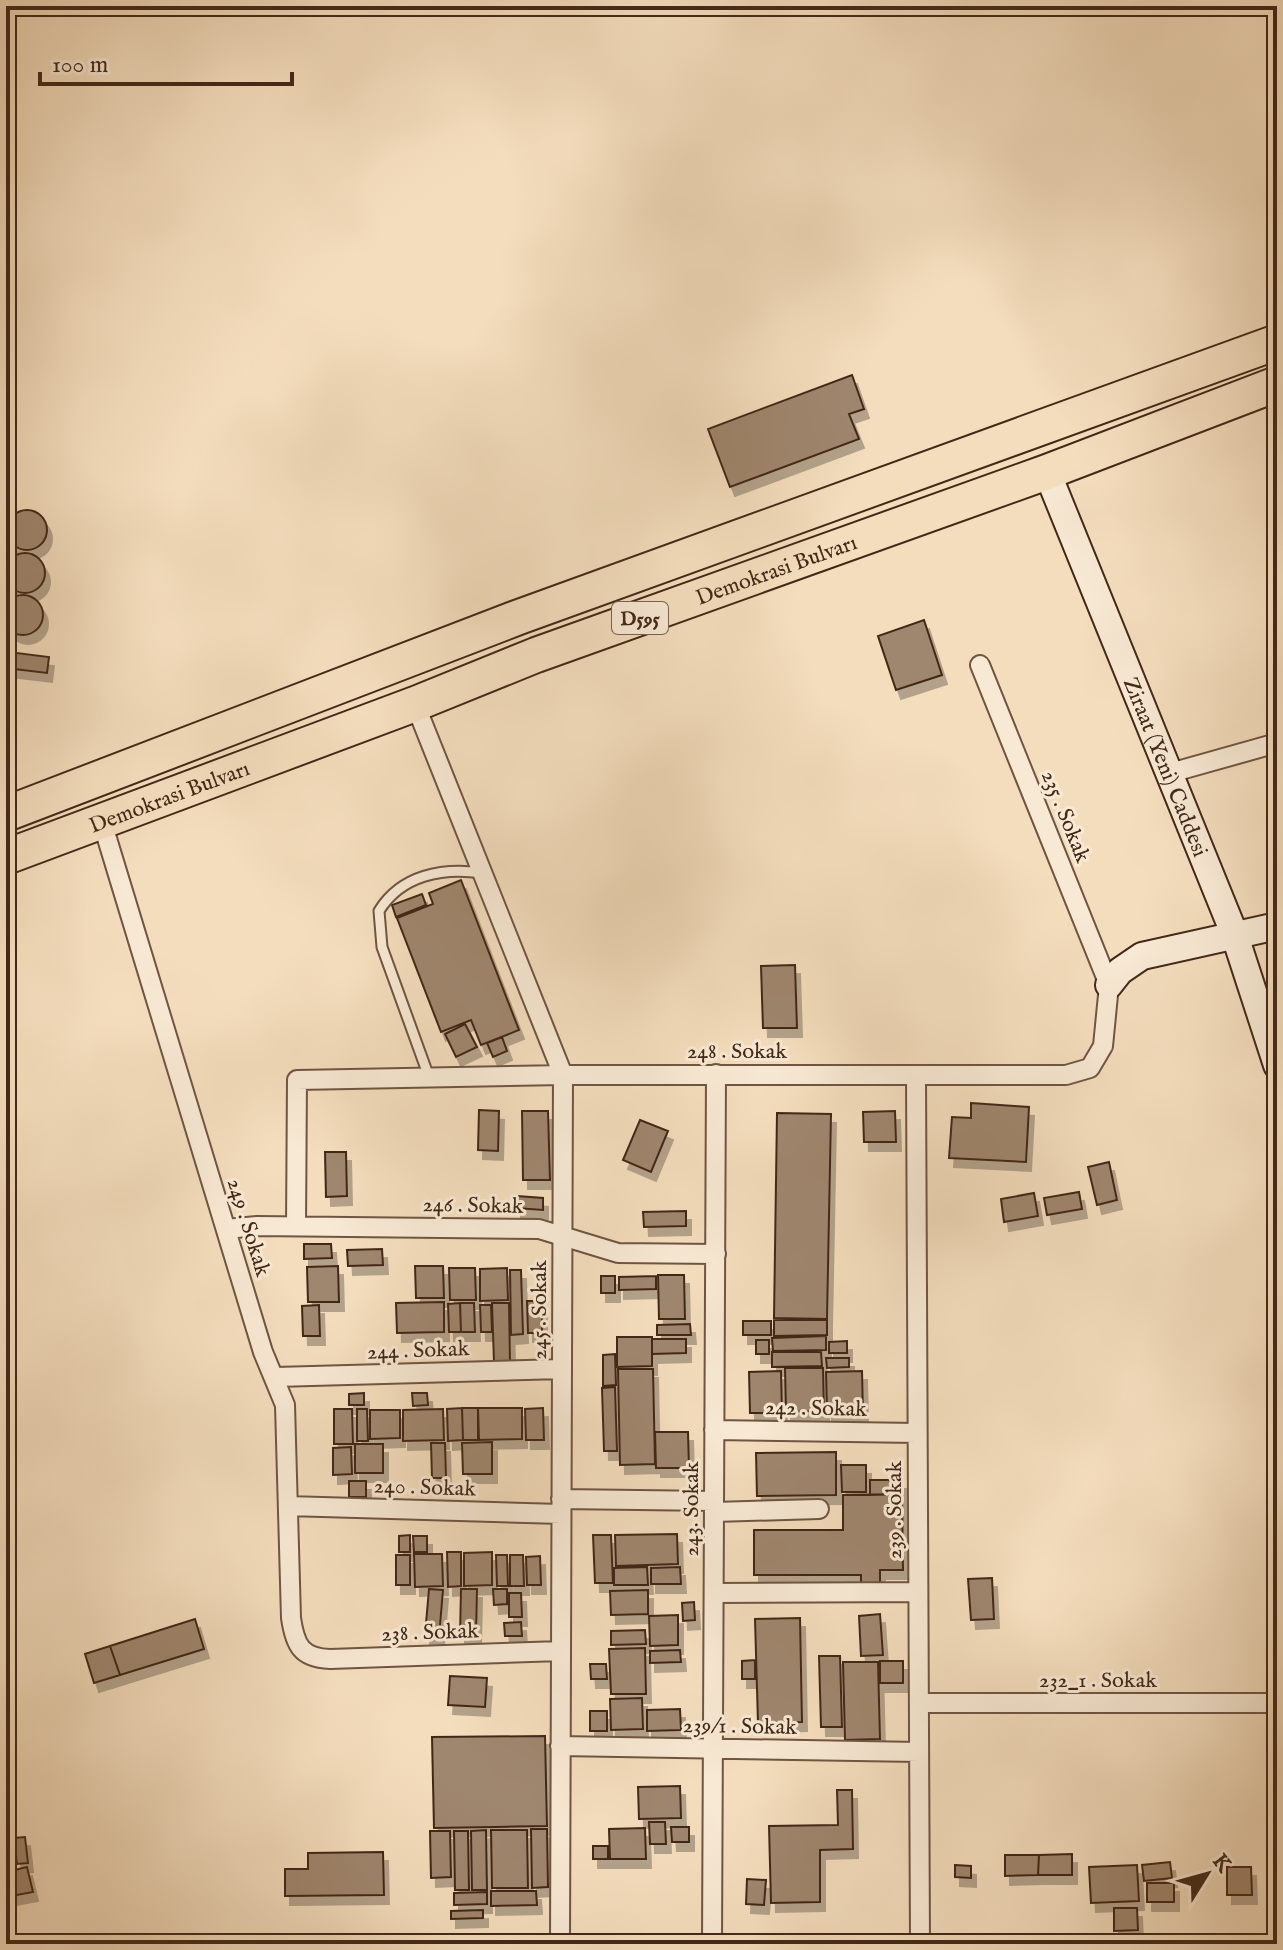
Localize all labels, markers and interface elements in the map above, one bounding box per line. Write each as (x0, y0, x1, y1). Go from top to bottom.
scale bar (40, 36, 292, 86)
text: 100 m (52, 50, 108, 81)
street label: Demokrasi Bulvarı (692, 529, 861, 613)
road number: D595 (612, 602, 668, 634)
street label: Ziraat (Yeni) Caddesi (1116, 674, 1214, 861)
street label: Demokrasi Bulvarı (86, 755, 254, 841)
street label: 235 . Sokak (1034, 767, 1096, 867)
street label: 248 . Sokak (687, 1038, 787, 1066)
street label: 249 . Sokak (220, 1175, 276, 1280)
street label: 246 . Sokak (422, 1191, 524, 1221)
street label: 245 . Sokak (526, 1260, 554, 1360)
street label: 244 . Sokak (366, 1335, 470, 1367)
street label: 242 . Sokak (765, 1394, 867, 1424)
street label: 239 . Sokak (881, 1460, 909, 1559)
street label: 243. Sokak (678, 1461, 706, 1556)
street label: 240 . Sokak (373, 1472, 477, 1504)
street label: 238 . Sokak (381, 1617, 480, 1649)
street label: 232_1 . Sokak (1039, 1667, 1157, 1695)
street label: 239/1 . Sokak (683, 1712, 797, 1742)
north arrow (1167, 1834, 1247, 1914)
text: K (1205, 1848, 1238, 1879)

